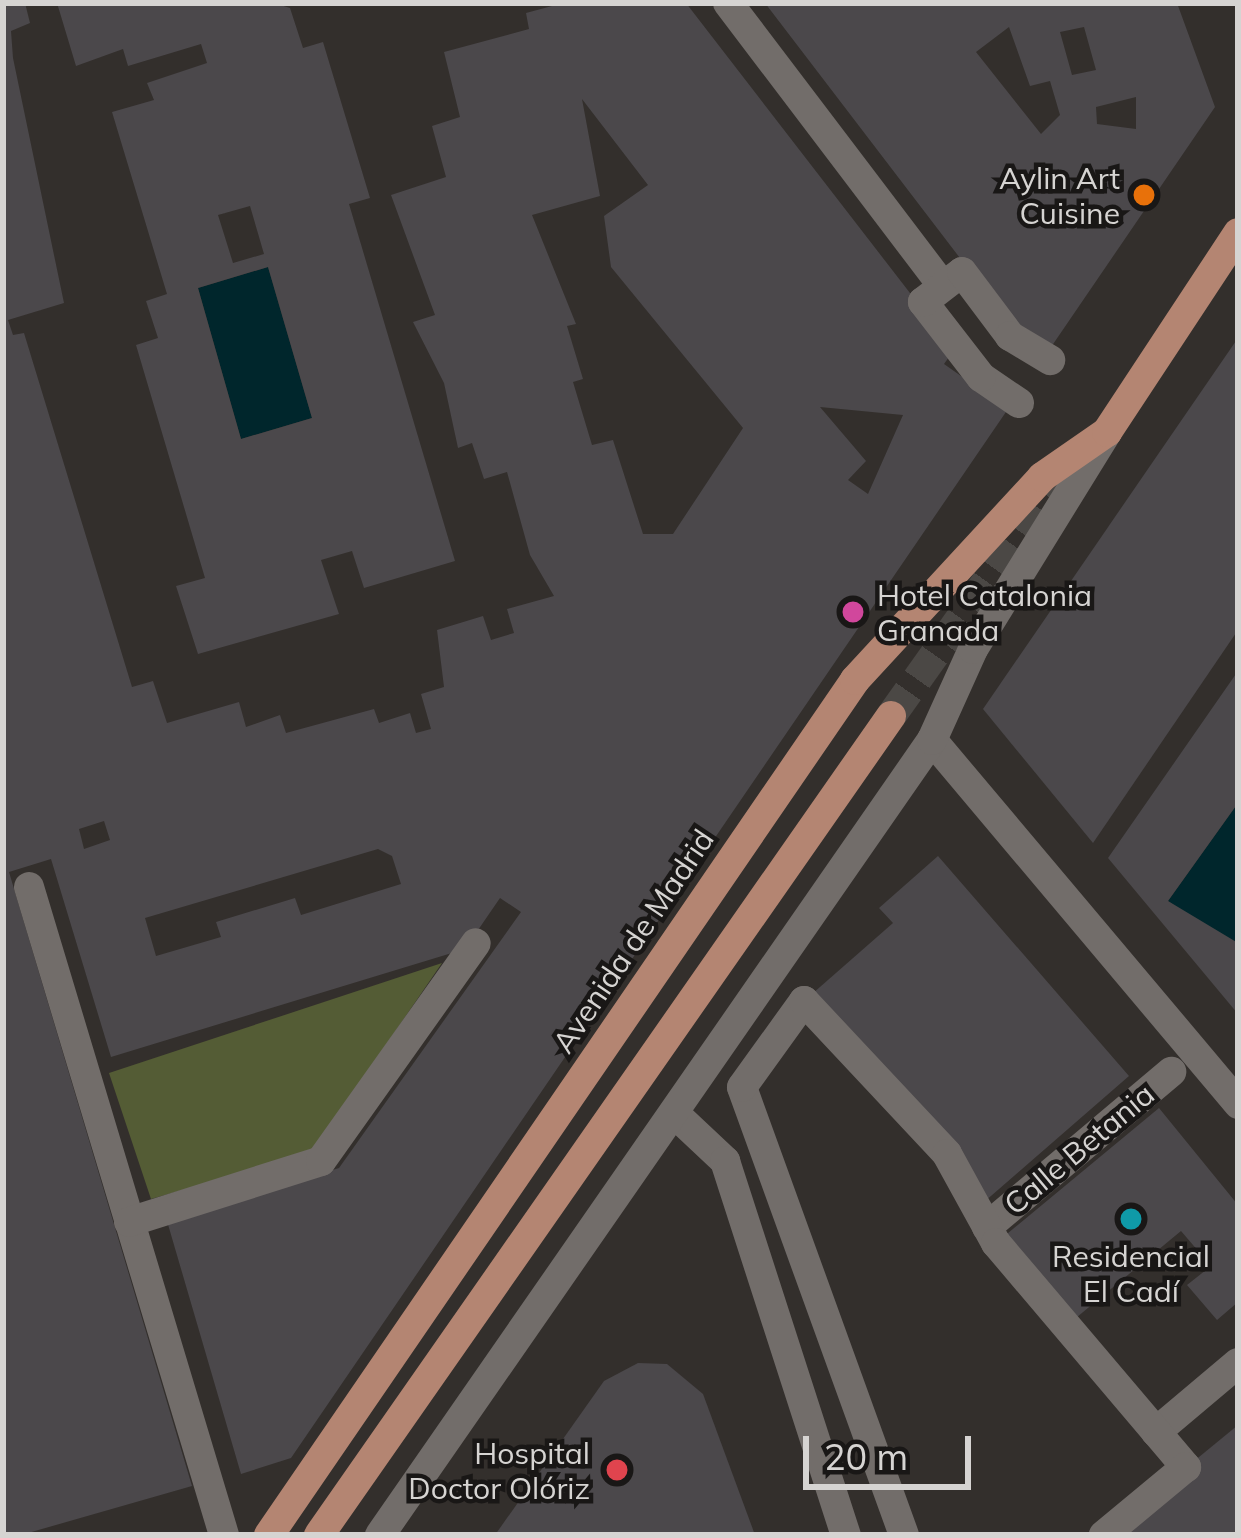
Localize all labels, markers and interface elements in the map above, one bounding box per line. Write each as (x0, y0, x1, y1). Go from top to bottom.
place label: Aylin Art Cuisine (999, 160, 1120, 231)
marker: Aylin Art Cuisine (1131, 182, 1157, 208)
place label: Hotel Catalonia Granada (877, 577, 1092, 648)
marker: Hotel Catalonia Granada (840, 599, 866, 625)
street label: Avenida de Madrid (545, 822, 721, 1060)
street label: Calle Betania (997, 1076, 1161, 1222)
marker: Residencial El Cadí (1118, 1206, 1144, 1232)
place label: Residencial El Cadí (1052, 1238, 1210, 1308)
scale bar (809, 1412, 977, 1486)
text: 20 m (824, 1434, 908, 1479)
place label: Hospital Doctor Olóriz (408, 1435, 590, 1506)
marker: Hospital Doctor Olóriz (601, 1454, 633, 1486)

